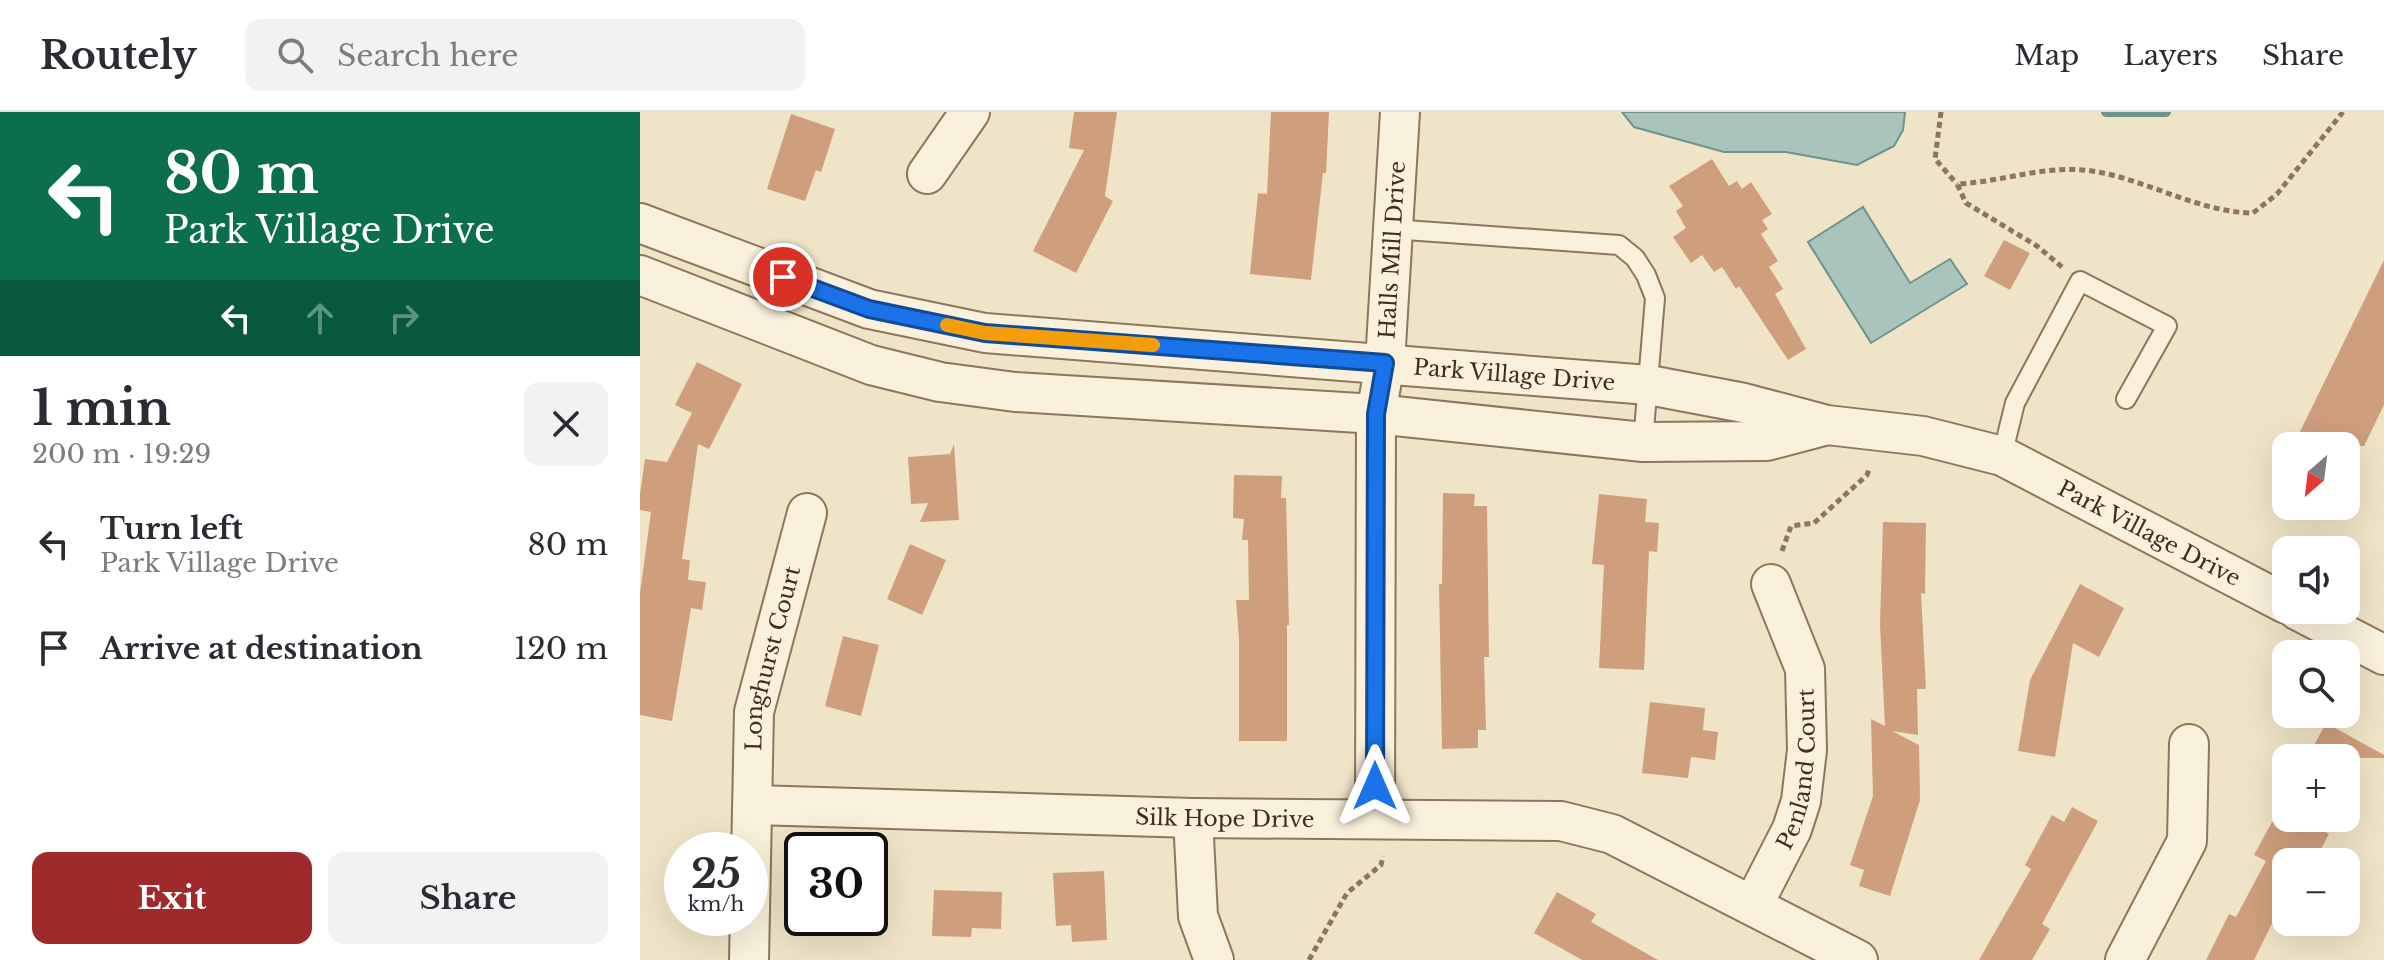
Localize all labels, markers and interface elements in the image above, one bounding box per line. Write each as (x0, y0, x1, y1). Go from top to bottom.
search box (245, 19, 805, 91)
text: Routely (40, 32, 197, 79)
icon: search (273, 33, 317, 77)
text: Search here (337, 37, 518, 74)
text: Map (2014, 38, 2079, 73)
text: Layers (2123, 38, 2218, 73)
text: Share (2262, 38, 2344, 73)
text: 80 m (164, 139, 319, 208)
icon: left (32, 144, 136, 248)
street label: Halls Mill Drive (1373, 160, 1411, 340)
text: Park Village Drive (164, 208, 495, 253)
pin (749, 243, 817, 311)
icon: arrive (761, 255, 805, 299)
icon: left (214, 296, 258, 340)
icon: ahead (298, 296, 342, 340)
icon: right (382, 296, 426, 340)
street label: Park Village Drive (1412, 354, 1616, 396)
text: 1 min (32, 378, 171, 438)
button: close (524, 382, 608, 466)
north arrow (2272, 432, 2360, 520)
map controls (2272, 432, 2360, 936)
text: 200 m · 19:29 (32, 438, 211, 470)
street label: Park Village Drive (2053, 475, 2245, 592)
text: Turn left (100, 510, 243, 547)
icon: left (32, 522, 76, 566)
text: 80 m (528, 526, 608, 563)
button: sound (2272, 536, 2360, 624)
text: Park Village Drive (100, 547, 339, 579)
street label: Longhurst Court (740, 562, 806, 751)
icon: arrive (32, 626, 76, 670)
text: Arrive at destination (100, 630, 423, 667)
text: 120 m (514, 630, 608, 667)
button: search (2272, 640, 2360, 728)
street label: Penland Court (1771, 687, 1821, 854)
position arrow (1333, 744, 1417, 828)
button: + (2272, 744, 2360, 832)
street label: Silk Hope Drive (1135, 803, 1315, 833)
speed limit sign: 30 (784, 832, 888, 936)
button: − (2272, 848, 2360, 936)
text: 25 (691, 849, 741, 899)
button: Exit (32, 852, 312, 944)
button: Share (328, 852, 608, 944)
text: km/h (688, 892, 744, 916)

